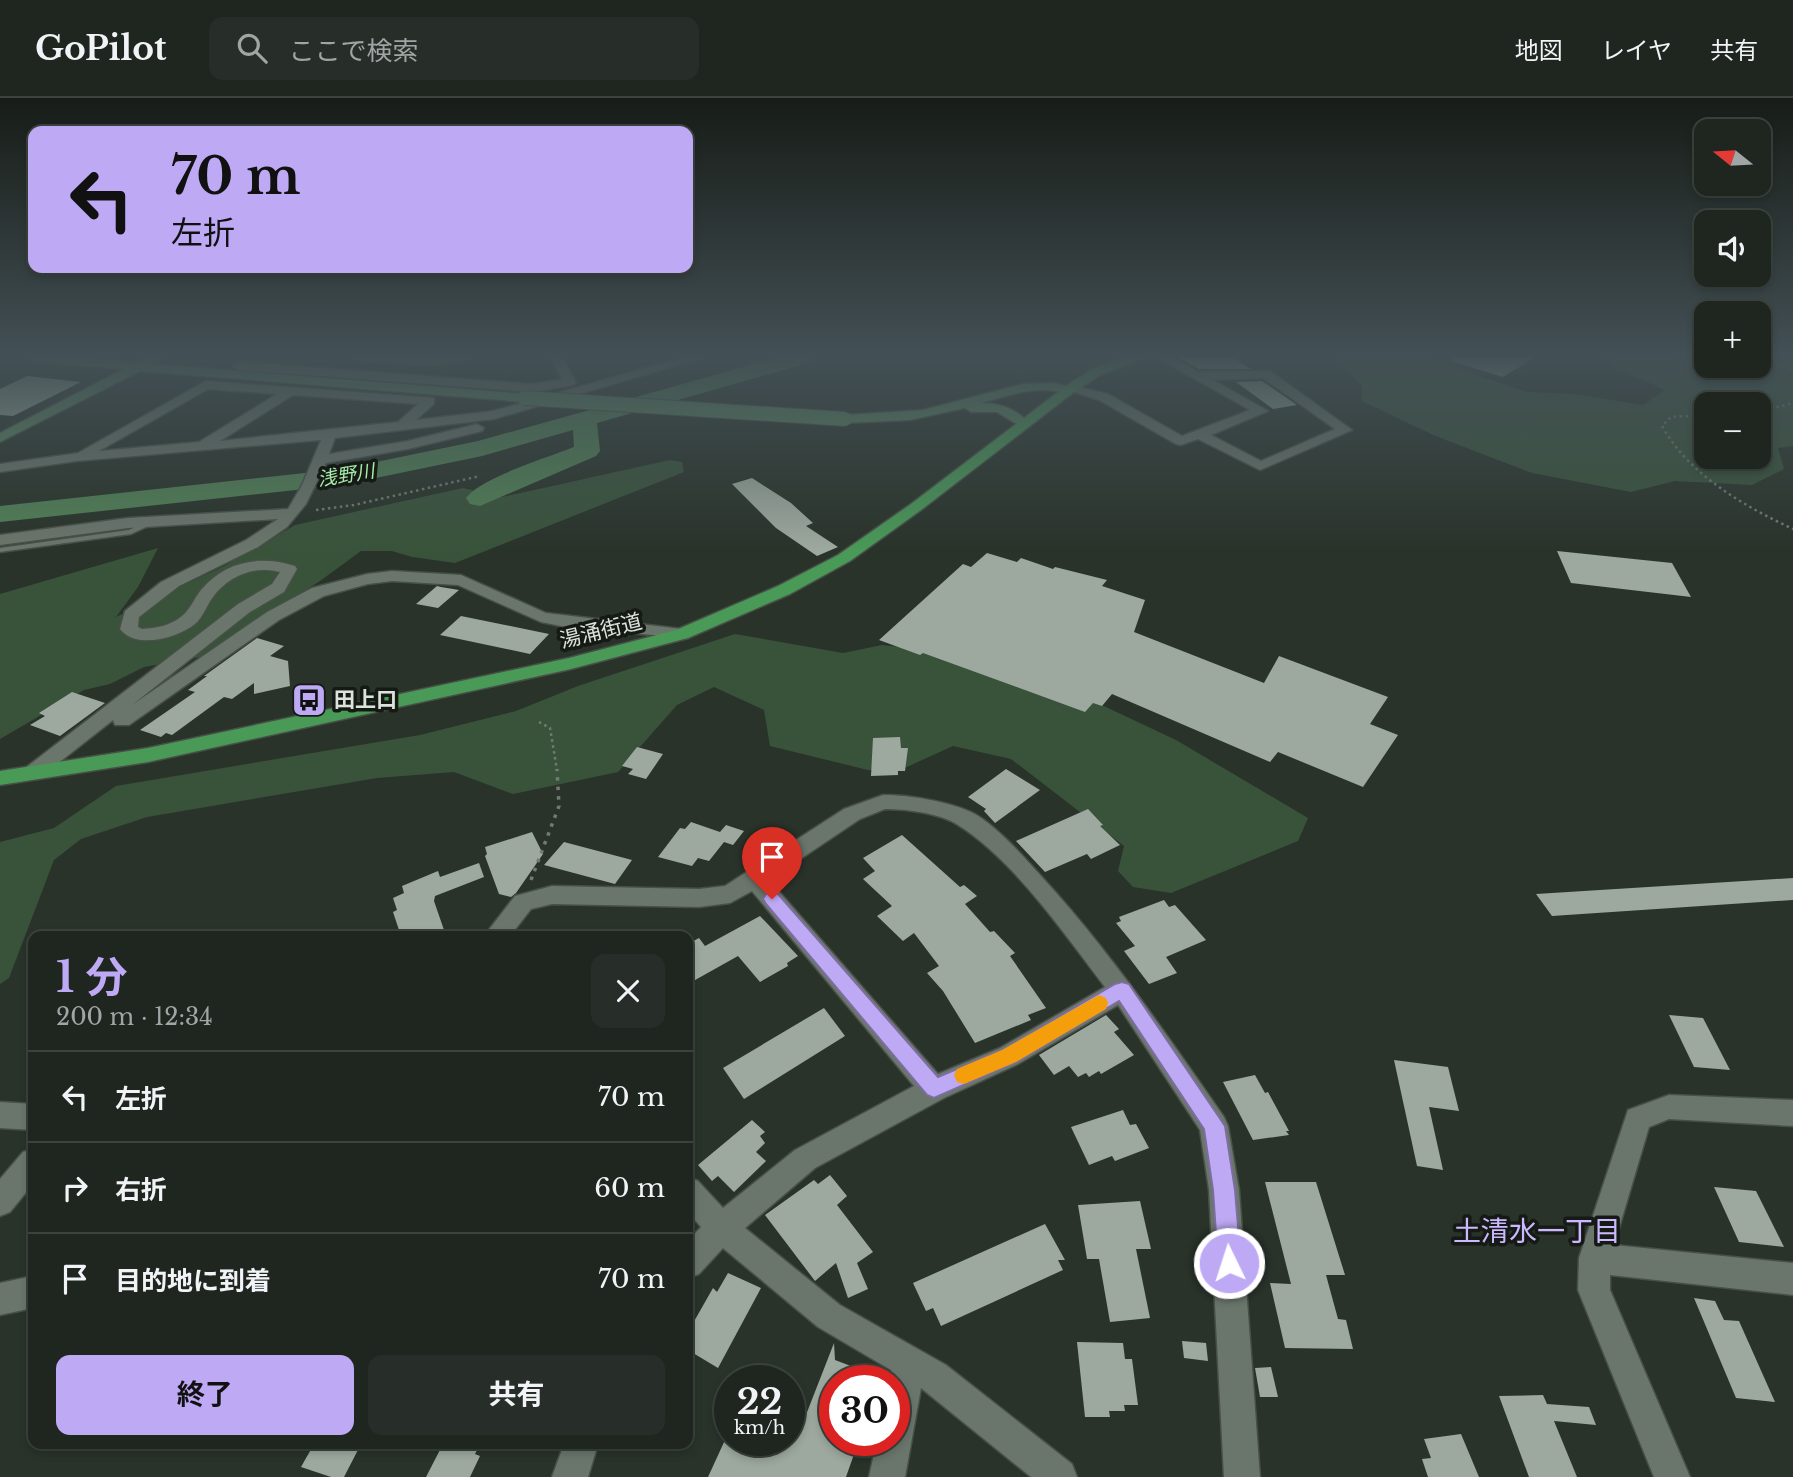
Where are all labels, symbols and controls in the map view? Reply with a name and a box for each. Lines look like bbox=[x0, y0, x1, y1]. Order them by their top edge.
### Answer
search box bbox=[209, 17, 699, 80]
text: GoPilot bbox=[35, 28, 167, 69]
icon: search bbox=[233, 29, 271, 67]
text: ここで検索 bbox=[289, 35, 419, 67]
text: 地図 bbox=[1515, 36, 1563, 65]
text: レイヤ bbox=[1601, 36, 1672, 65]
text: 共有 bbox=[1710, 36, 1758, 65]
north arrow bbox=[1694, 119, 1771, 196]
map controls bbox=[1694, 119, 1771, 469]
text: 70 m bbox=[171, 146, 301, 207]
icon: left bbox=[56, 154, 147, 245]
button: sound bbox=[1694, 210, 1771, 287]
text: 左折 bbox=[171, 213, 235, 253]
button: + bbox=[1694, 301, 1771, 378]
button: − bbox=[1694, 392, 1771, 469]
water label: 浅野川 bbox=[316, 459, 378, 491]
street label: 湯涌街道 bbox=[557, 608, 645, 654]
bus stop icon: 田上口 bbox=[290, 681, 328, 719]
place label: 田上口 bbox=[334, 687, 397, 713]
pin bbox=[742, 827, 802, 899]
icon: arrive bbox=[753, 838, 791, 876]
text: 1 分 bbox=[56, 951, 127, 1003]
button: close bbox=[591, 954, 665, 1028]
text: 200 m · 12:34 bbox=[56, 1003, 213, 1031]
icon: left bbox=[56, 1078, 94, 1116]
text: 70 m bbox=[598, 1081, 665, 1113]
text: 左折 bbox=[115, 1083, 167, 1115]
icon: right bbox=[56, 1169, 94, 1207]
text: 60 m bbox=[594, 1172, 665, 1204]
text: 右折 bbox=[115, 1174, 167, 1206]
district label: 土清水一丁目 bbox=[1453, 1214, 1621, 1249]
position arrow bbox=[1192, 1226, 1266, 1300]
icon: arrive bbox=[56, 1260, 94, 1298]
text: 70 m bbox=[598, 1263, 665, 1295]
text: 目的地に到着 bbox=[115, 1265, 271, 1297]
button: 終了 bbox=[56, 1355, 354, 1435]
button: 共有 bbox=[368, 1355, 665, 1435]
speed limit sign: 30 bbox=[819, 1365, 910, 1456]
text: 22 bbox=[737, 1380, 782, 1423]
text: km/h bbox=[734, 1417, 785, 1439]

